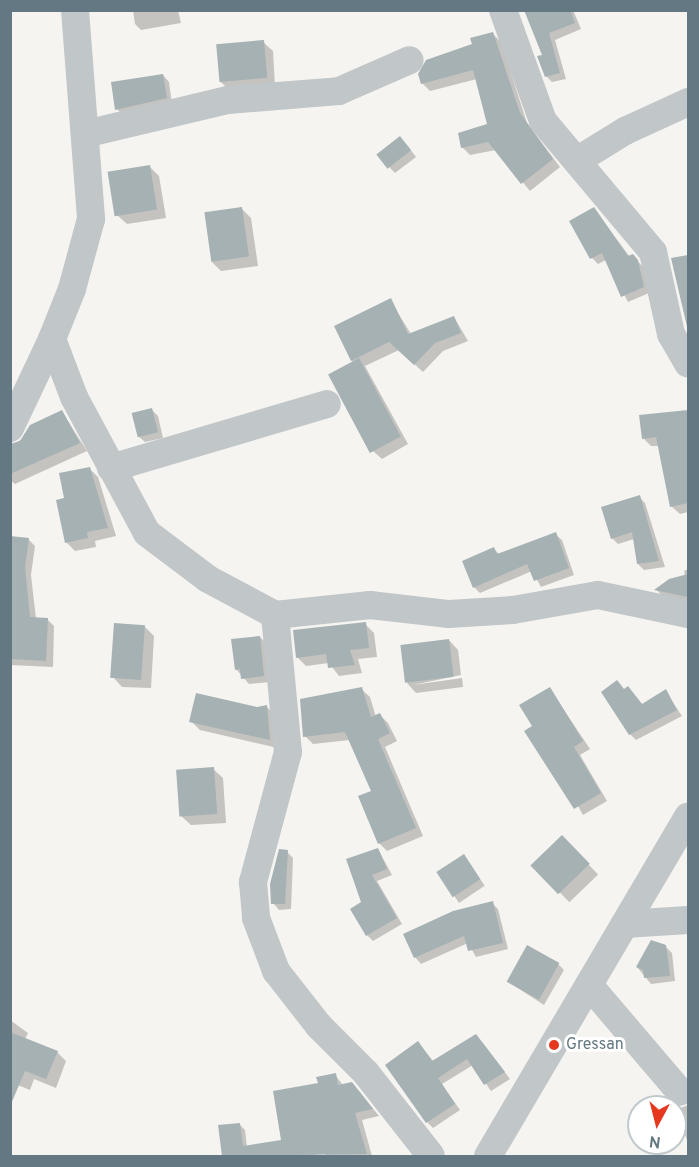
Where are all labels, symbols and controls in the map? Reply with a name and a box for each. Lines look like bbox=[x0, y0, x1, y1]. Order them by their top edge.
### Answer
place label: Gressan bbox=[566, 1035, 624, 1055]
marker: Gressan bbox=[547, 1038, 561, 1052]
north arrow bbox=[627, 1095, 687, 1155]
text: N bbox=[648, 1130, 662, 1152]

